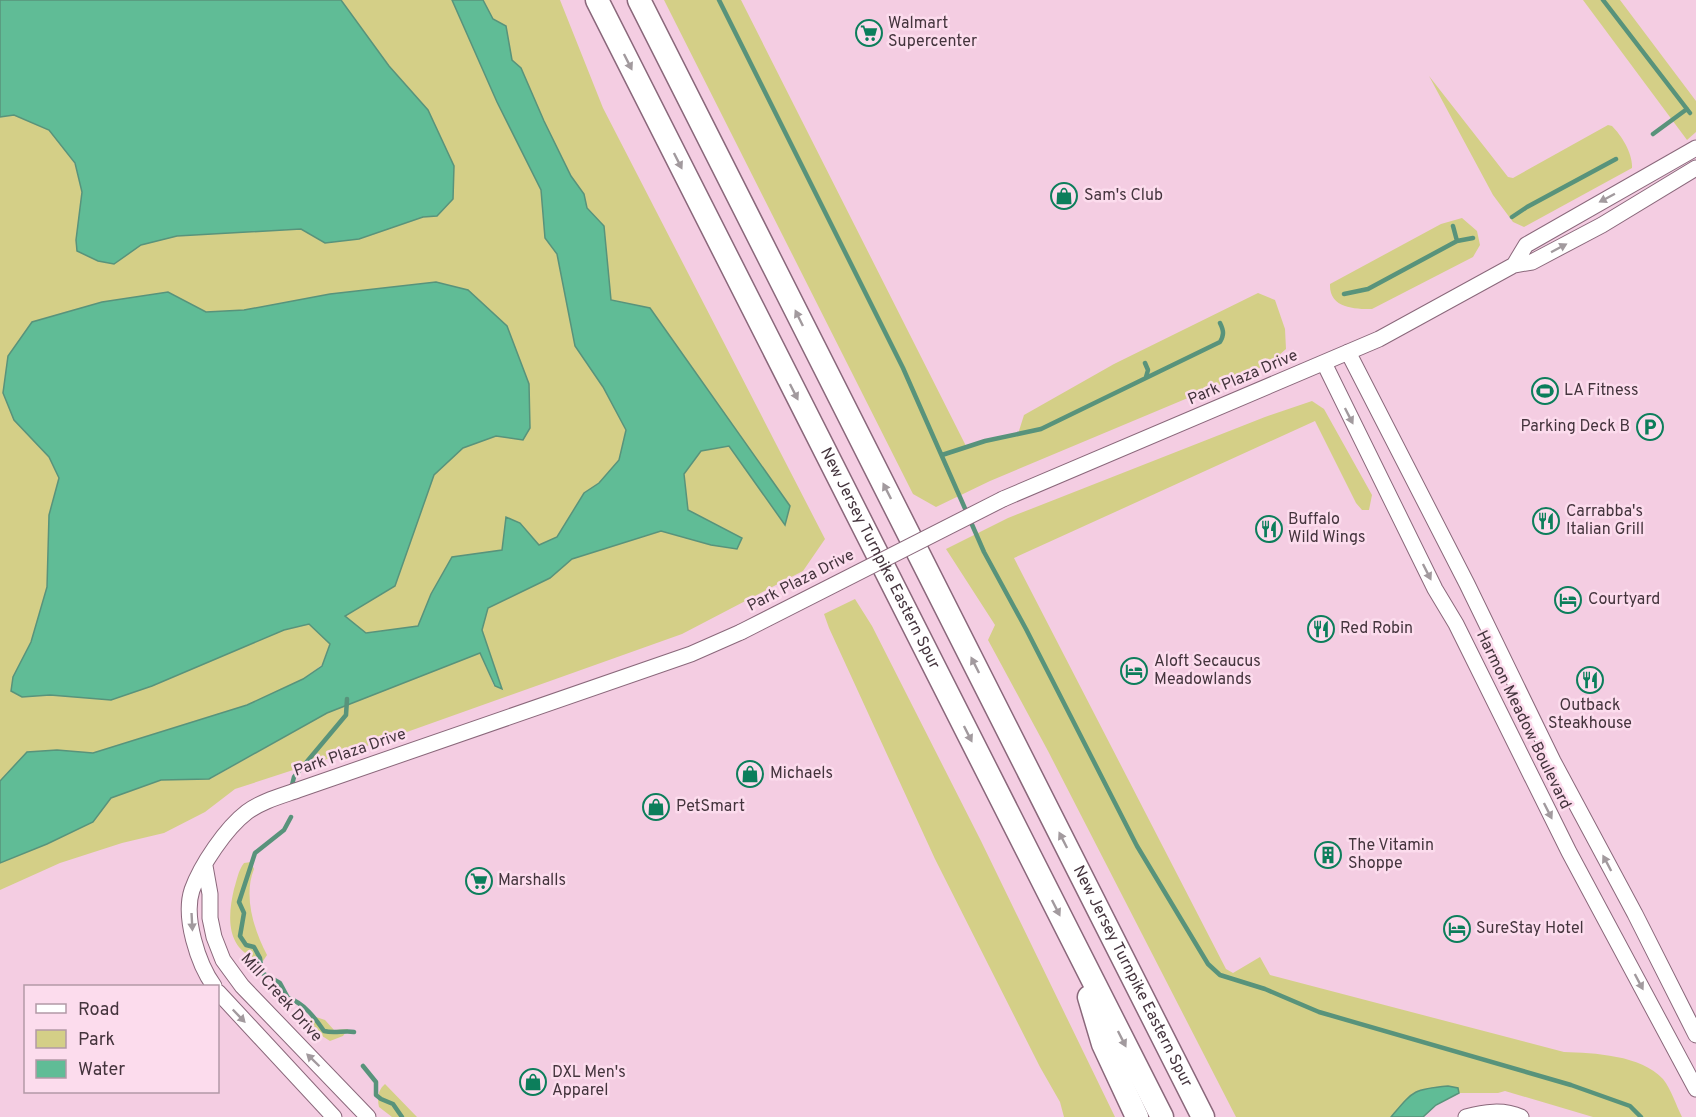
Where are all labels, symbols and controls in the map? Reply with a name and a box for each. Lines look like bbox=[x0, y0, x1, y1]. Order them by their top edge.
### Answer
place label: Walmart Supercenter bbox=[888, 14, 977, 52]
supermarket icon: Walmart Supercenter bbox=[854, 18, 884, 48]
one-way arrow bbox=[623, 53, 632, 70]
one-way arrow bbox=[673, 153, 683, 170]
shop icon: Sam's Club bbox=[1049, 181, 1079, 211]
place label: Sam's Club bbox=[1084, 186, 1163, 206]
one-way arrow bbox=[1598, 193, 1615, 203]
one-way arrow bbox=[1551, 243, 1568, 253]
one-way arrow bbox=[794, 309, 804, 326]
street label: Park Plaza Drive bbox=[1185, 346, 1301, 410]
sports icon: LA Fitness bbox=[1530, 376, 1560, 406]
place label: LA Fitness bbox=[1564, 381, 1638, 401]
one-way arrow bbox=[790, 383, 799, 400]
one-way arrow bbox=[1343, 407, 1353, 425]
parking icon: Parking Deck B bbox=[1635, 412, 1665, 442]
place label: Parking Deck B bbox=[1520, 417, 1630, 437]
street label: New Jersey Turnpike Eastern Spur bbox=[815, 445, 944, 673]
one-way arrow bbox=[883, 483, 892, 500]
place label: Carrabba's Italian Grill bbox=[1566, 502, 1644, 540]
restaurant icon: Carrabba's Italian Grill bbox=[1531, 506, 1561, 536]
place label: Buffalo Wild Wings bbox=[1288, 510, 1365, 548]
restaurant icon: Buffalo Wild Wings bbox=[1254, 514, 1284, 544]
street label: Park Plaza Drive bbox=[744, 545, 858, 617]
one-way arrow bbox=[1422, 563, 1431, 580]
hotel icon: Courtyard bbox=[1553, 585, 1583, 615]
place label: Courtyard bbox=[1588, 590, 1660, 610]
restaurant icon: Red Robin bbox=[1306, 614, 1336, 644]
place label: Red Robin bbox=[1340, 619, 1413, 639]
street label: Harmon Meadow Boulevard bbox=[1471, 627, 1575, 813]
place label: Aloft Secaucus Meadowlands bbox=[1154, 652, 1261, 690]
hotel icon: Aloft Secaucus Meadowlands bbox=[1119, 656, 1149, 686]
one-way arrow bbox=[971, 657, 980, 674]
restaurant icon: Outback Steakhouse bbox=[1575, 665, 1605, 695]
place label: Outback Steakhouse bbox=[1548, 696, 1632, 734]
street label: Park Plaza Drive bbox=[291, 724, 409, 782]
one-way arrow bbox=[963, 726, 972, 743]
shop icon: Michaels bbox=[735, 759, 765, 789]
place label: Michaels bbox=[770, 764, 833, 784]
shop icon: PetSmart bbox=[641, 792, 671, 822]
place label: PetSmart bbox=[676, 797, 745, 817]
one-way arrow bbox=[1543, 802, 1553, 819]
one-way arrow bbox=[1058, 831, 1068, 848]
place label: The Vitamin Shoppe bbox=[1348, 836, 1434, 874]
building icon: The Vitamin Shoppe bbox=[1313, 840, 1343, 870]
one-way arrow bbox=[1602, 854, 1612, 871]
street label: New Jersey Turnpike Eastern Spur bbox=[1068, 862, 1196, 1091]
supermarket icon: Marshalls bbox=[464, 866, 494, 896]
place label: Marshalls bbox=[498, 871, 566, 891]
one-way arrow bbox=[1051, 900, 1060, 917]
one-way arrow bbox=[187, 912, 196, 931]
hotel icon: SureStay Hotel bbox=[1442, 914, 1472, 944]
place label: SureStay Hotel bbox=[1476, 919, 1584, 939]
street label: Mill Creek Drive bbox=[236, 949, 326, 1047]
one-way arrow bbox=[1634, 973, 1644, 990]
legend bbox=[24, 985, 219, 1093]
text: Road bbox=[78, 999, 120, 1022]
one-way arrow bbox=[232, 1008, 246, 1023]
text: Park bbox=[78, 1029, 115, 1052]
one-way arrow bbox=[1117, 1030, 1127, 1047]
one-way arrow bbox=[306, 1054, 320, 1068]
text: Water bbox=[78, 1059, 125, 1082]
place label: DXL Men's Apparel bbox=[552, 1063, 626, 1101]
shop icon: DXL Men's Apparel bbox=[518, 1067, 548, 1097]

